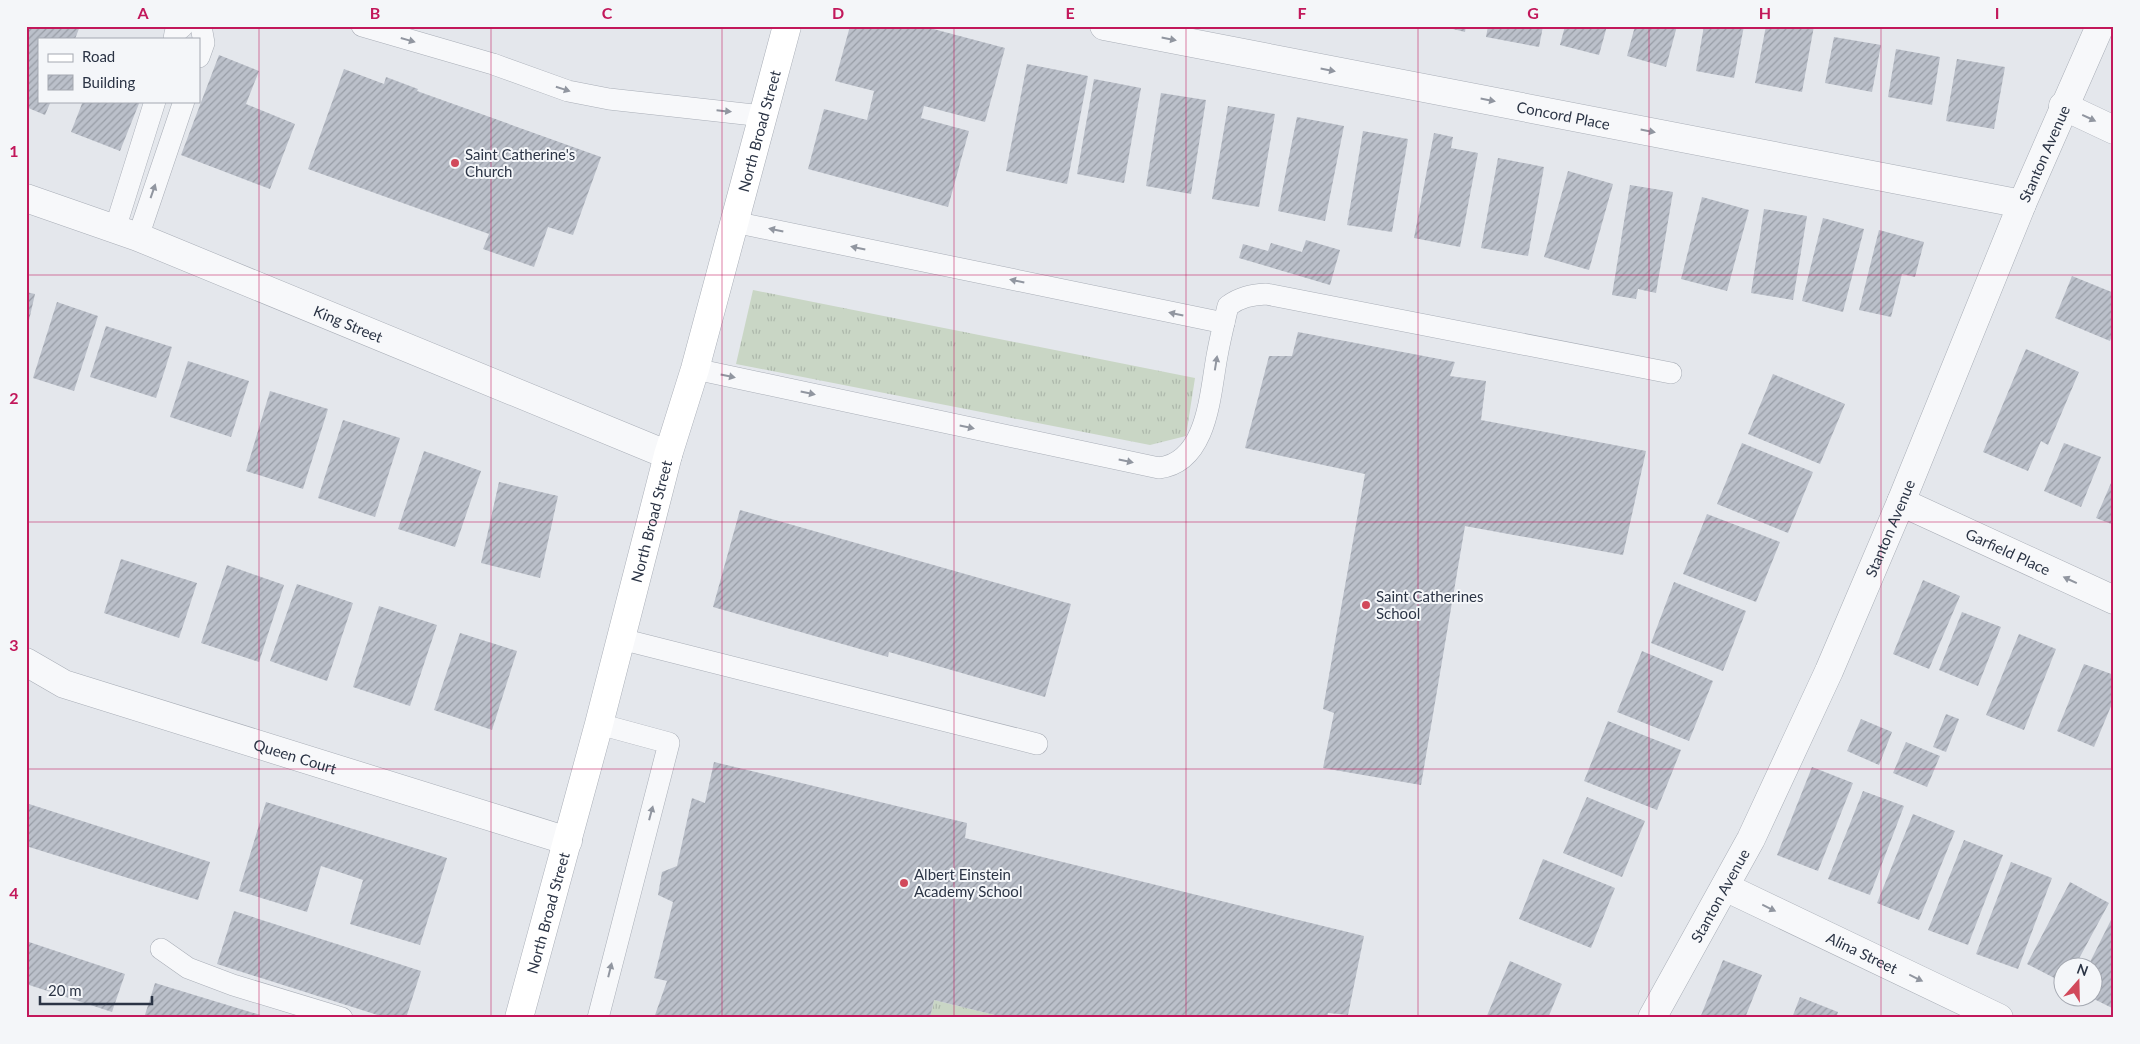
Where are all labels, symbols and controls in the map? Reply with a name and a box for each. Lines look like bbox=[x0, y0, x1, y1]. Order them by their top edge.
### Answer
text: A bbox=[136, 3, 149, 22]
text: B bbox=[370, 3, 380, 22]
text: C bbox=[602, 3, 613, 22]
text: D bbox=[832, 3, 844, 22]
text: E bbox=[1065, 3, 1075, 22]
text: F bbox=[1297, 3, 1307, 22]
text: G bbox=[1527, 3, 1539, 22]
text: H bbox=[1759, 3, 1771, 22]
text: I bbox=[1995, 3, 1999, 22]
one-way arrow bbox=[1161, 35, 1177, 43]
one-way arrow bbox=[401, 36, 416, 44]
legend bbox=[38, 38, 200, 102]
text: Road bbox=[82, 47, 115, 65]
one-way arrow bbox=[1321, 66, 1337, 74]
street label: North Broad Street bbox=[734, 68, 784, 194]
text: Building bbox=[82, 73, 135, 91]
one-way arrow bbox=[556, 86, 571, 94]
one-way arrow bbox=[1480, 97, 1496, 105]
street label: Concord Place bbox=[1515, 97, 1612, 133]
street label: Stanton Avenue bbox=[2015, 102, 2073, 205]
one-way arrow bbox=[716, 107, 732, 115]
one-way arrow bbox=[2082, 114, 2096, 122]
one-way arrow bbox=[1640, 127, 1655, 135]
text: 1 bbox=[9, 141, 19, 160]
place label: Saint Catherine's Church bbox=[465, 145, 575, 180]
marker: Saint Catherine's Church bbox=[449, 157, 461, 169]
one-way arrow bbox=[150, 183, 158, 198]
one-way arrow bbox=[767, 226, 783, 234]
one-way arrow bbox=[851, 244, 866, 252]
one-way arrow bbox=[1009, 276, 1025, 284]
street label: King Street bbox=[311, 301, 386, 346]
one-way arrow bbox=[1168, 309, 1184, 317]
one-way arrow bbox=[1212, 354, 1220, 370]
one-way arrow bbox=[720, 372, 736, 380]
text: 2 bbox=[9, 388, 19, 407]
one-way arrow bbox=[801, 389, 816, 397]
one-way arrow bbox=[960, 423, 975, 431]
one-way arrow bbox=[1118, 457, 1134, 465]
street label: North Broad Street bbox=[627, 458, 675, 584]
street label: Stanton Avenue bbox=[1861, 477, 1918, 580]
street label: Garfield Place bbox=[1963, 524, 2053, 579]
one-way arrow bbox=[2062, 575, 2077, 584]
place label: Saint Catherines School bbox=[1376, 587, 1483, 622]
marker: Saint Catherines School bbox=[1360, 599, 1372, 611]
text: 3 bbox=[9, 635, 19, 654]
street label: Queen Court bbox=[251, 735, 339, 778]
one-way arrow bbox=[647, 806, 655, 821]
street label: Stanton Avenue bbox=[1687, 845, 1753, 945]
street label: North Broad Street bbox=[522, 849, 573, 976]
place label: Albert Einstein Academy School bbox=[914, 865, 1022, 900]
marker: Albert Einstein Academy School bbox=[898, 877, 910, 889]
text: 4 bbox=[9, 883, 19, 902]
one-way arrow bbox=[1762, 904, 1776, 912]
street label: Alina Street bbox=[1824, 928, 1901, 977]
north arrow bbox=[2052, 956, 2102, 1006]
text: N bbox=[2075, 959, 2091, 979]
one-way arrow bbox=[606, 963, 614, 978]
scale bar bbox=[40, 974, 152, 1006]
one-way arrow bbox=[1909, 974, 1923, 982]
text: 20 m bbox=[48, 981, 82, 999]

